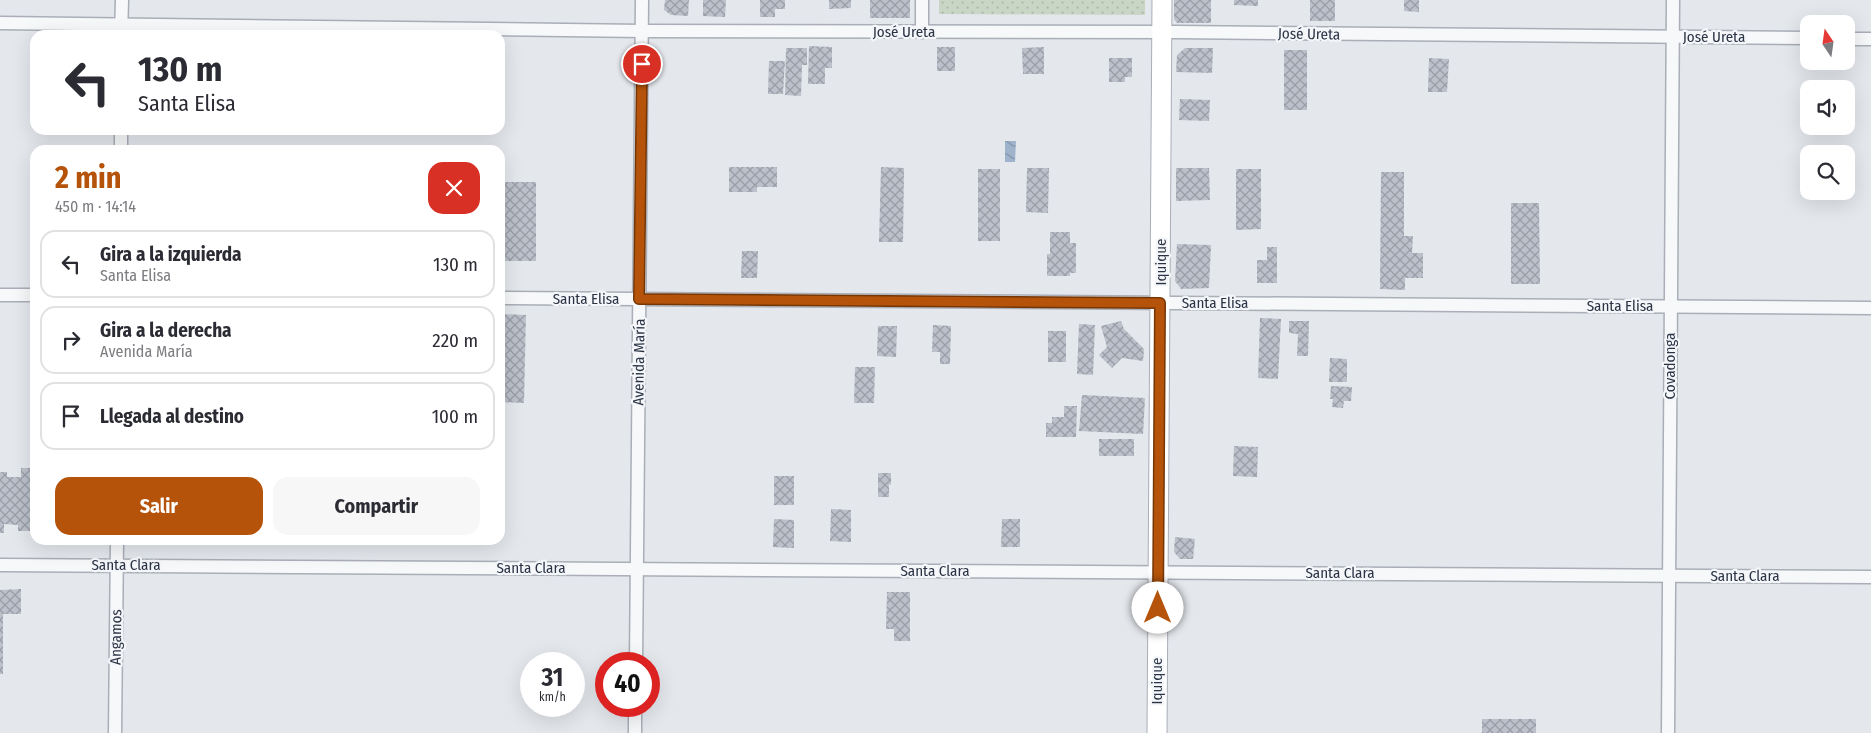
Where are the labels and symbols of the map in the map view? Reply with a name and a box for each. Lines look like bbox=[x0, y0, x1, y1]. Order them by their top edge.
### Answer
north arrow bbox=[1800, 15, 1855, 70]
street label: José Ureta bbox=[873, 23, 935, 41]
street label: José Ureta bbox=[1278, 24, 1340, 44]
street label: José Ureta bbox=[1683, 28, 1745, 46]
pin bbox=[621, 43, 663, 85]
street label: Iquique bbox=[1152, 239, 1170, 285]
street label: Santa Elisa bbox=[553, 290, 619, 308]
street label: Santa Elisa bbox=[1182, 294, 1248, 312]
street label: Santa Elisa bbox=[1587, 297, 1653, 315]
street label: Avenida María bbox=[629, 318, 649, 406]
street label: Covadonga bbox=[1661, 333, 1679, 399]
street label: Santa Clara bbox=[91, 556, 161, 574]
street label: Santa Clara bbox=[496, 559, 566, 577]
street label: Santa Clara bbox=[900, 562, 970, 580]
street label: Santa Clara bbox=[1305, 564, 1375, 582]
street label: Santa Clara bbox=[1710, 567, 1780, 585]
position arrow bbox=[1131, 581, 1183, 633]
street label: Angamos bbox=[107, 609, 125, 665]
speed limit sign: 40 bbox=[595, 652, 660, 717]
street label: Iquique bbox=[1148, 658, 1166, 704]

